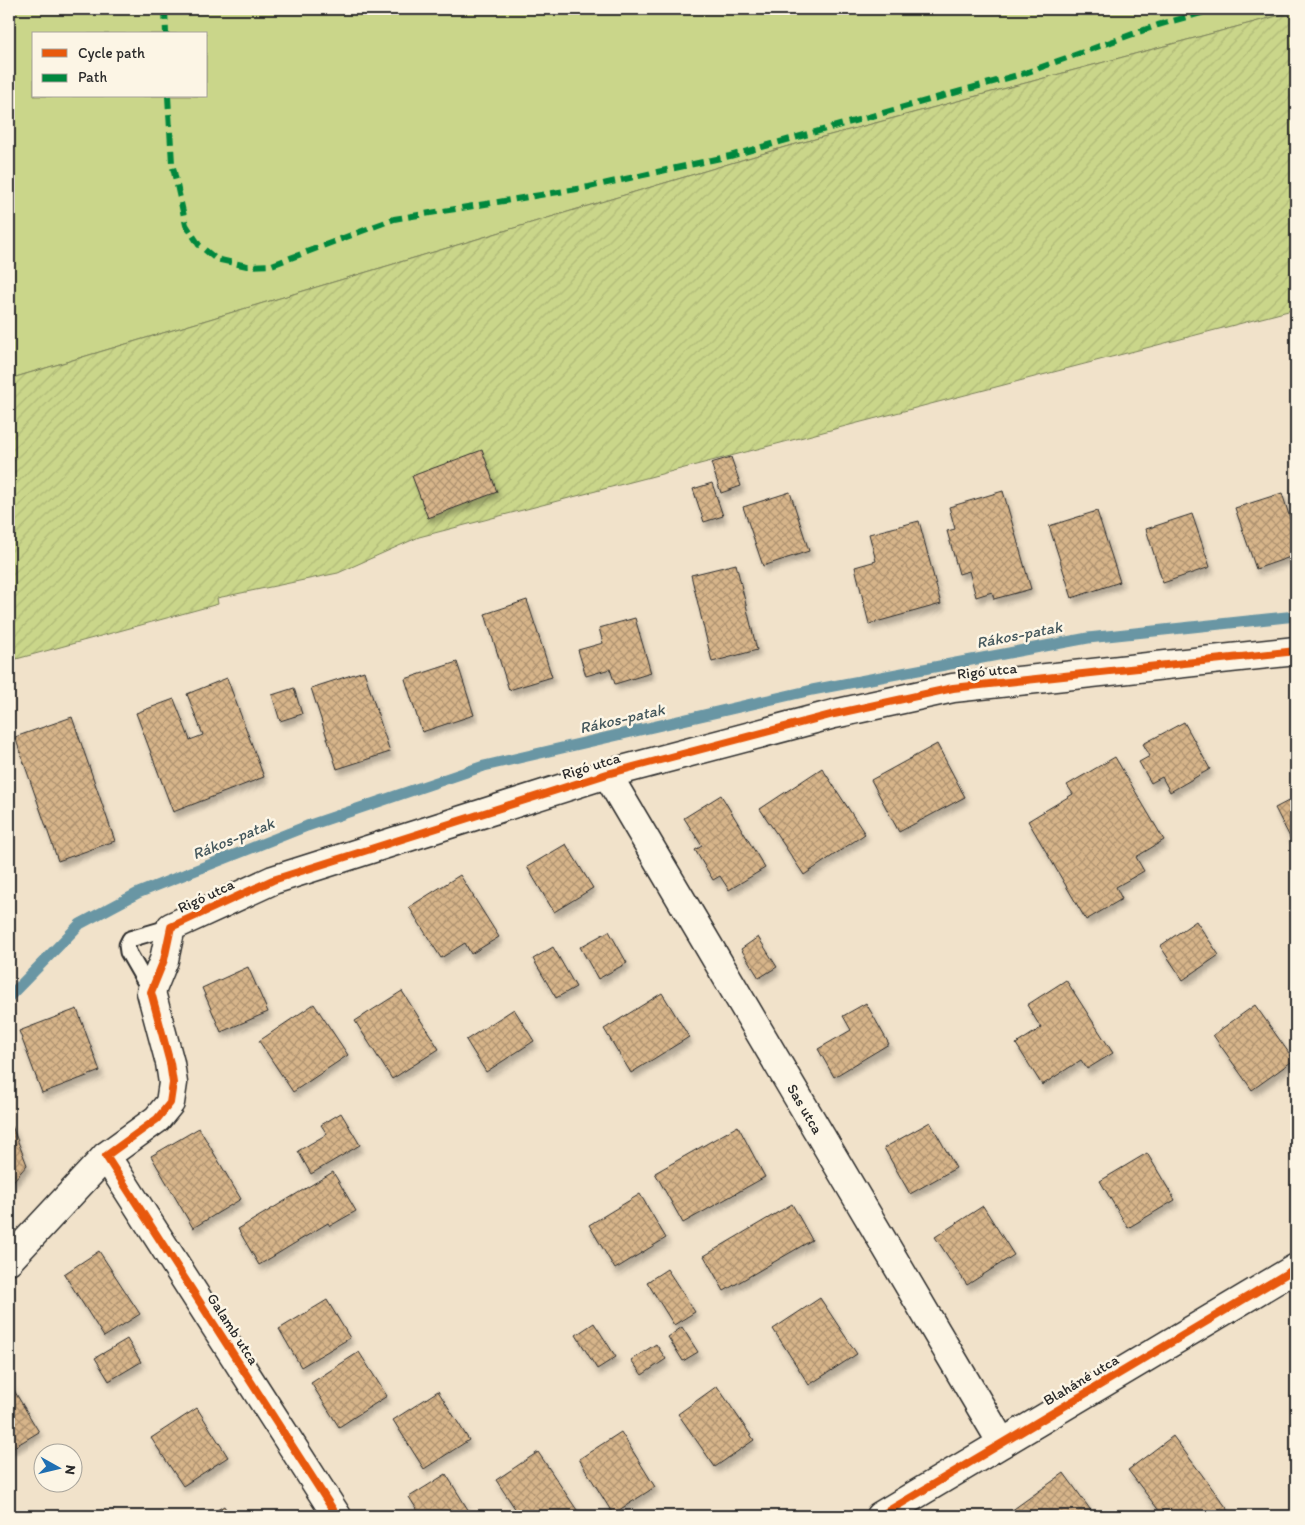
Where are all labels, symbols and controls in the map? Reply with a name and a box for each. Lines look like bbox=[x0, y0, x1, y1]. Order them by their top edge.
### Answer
legend bbox=[32, 32, 208, 98]
text: Cycle path bbox=[78, 44, 145, 62]
text: Path bbox=[78, 68, 107, 86]
water label: Rákos-patak bbox=[975, 617, 1064, 652]
street label: Rigó utca bbox=[956, 659, 1018, 683]
water label: Rákos-patak bbox=[578, 699, 667, 737]
street label: Rigó utca bbox=[560, 749, 623, 783]
water label: Rákos-patak bbox=[189, 813, 278, 864]
street label: Rigó utca bbox=[175, 875, 237, 917]
street label: Sas utca bbox=[783, 1081, 827, 1137]
street label: Galamb utca bbox=[203, 1290, 263, 1368]
street label: Blaháné utca bbox=[1040, 1350, 1122, 1410]
north arrow bbox=[32, 1442, 82, 1492]
text: N bbox=[61, 1464, 79, 1476]

